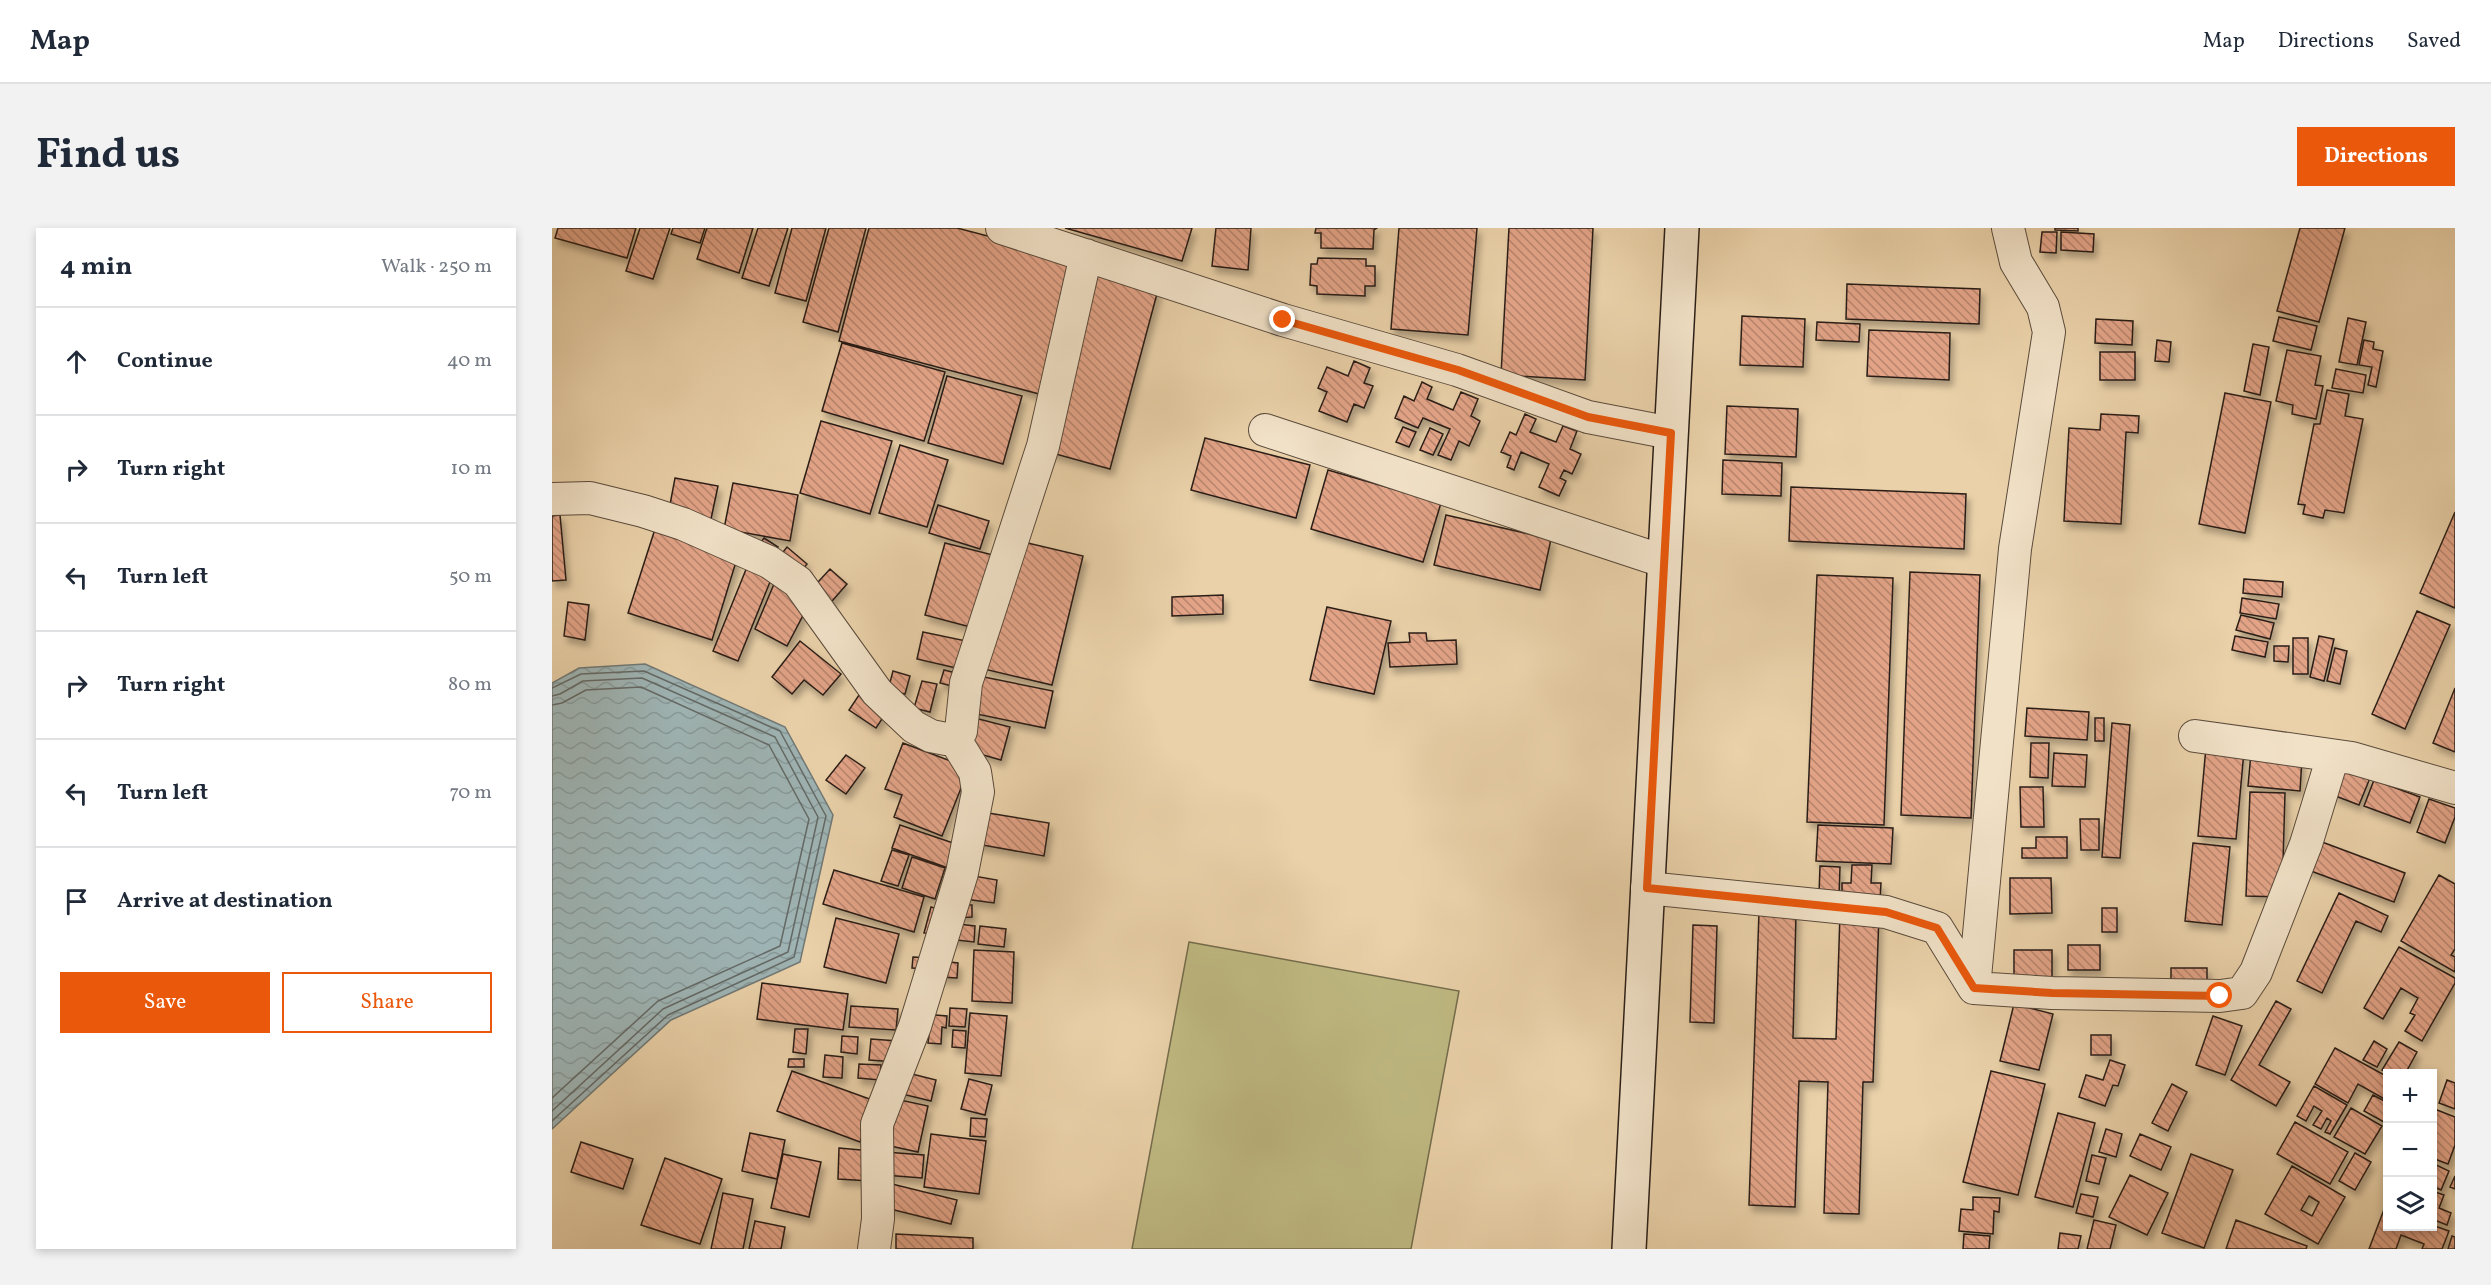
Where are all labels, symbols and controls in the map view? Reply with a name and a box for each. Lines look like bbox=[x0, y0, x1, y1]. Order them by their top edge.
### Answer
text: Map bbox=[30, 22, 90, 61]
text: Map bbox=[2203, 27, 2245, 56]
text: Directions bbox=[2278, 27, 2374, 56]
text: Saved bbox=[2407, 27, 2461, 56]
text: Find us bbox=[36, 127, 180, 186]
button: Directions bbox=[2297, 127, 2455, 186]
text: 4 min bbox=[60, 249, 132, 285]
text: Walk · 250 m bbox=[381, 253, 492, 281]
route end bbox=[1269, 306, 1295, 332]
icon: ahead bbox=[60, 345, 93, 378]
text: Continue bbox=[117, 346, 213, 377]
text: 40 m bbox=[447, 347, 492, 375]
icon: right bbox=[60, 453, 93, 486]
text: Turn right bbox=[117, 454, 225, 485]
text: 10 m bbox=[451, 455, 492, 483]
icon: left bbox=[60, 561, 93, 594]
text: Turn left bbox=[117, 562, 208, 593]
text: 50 m bbox=[449, 563, 492, 591]
icon: right bbox=[60, 669, 93, 702]
text: Turn right bbox=[117, 670, 225, 701]
text: 80 m bbox=[448, 671, 492, 699]
icon: left bbox=[60, 777, 93, 810]
text: Turn left bbox=[117, 778, 208, 809]
text: 70 m bbox=[449, 779, 492, 807]
icon: arrive bbox=[60, 885, 93, 918]
text: Arrive at destination bbox=[117, 886, 333, 917]
button: Save bbox=[60, 972, 270, 1033]
button: Share bbox=[282, 972, 492, 1033]
route start bbox=[2206, 982, 2232, 1008]
map controls bbox=[2383, 1069, 2437, 1231]
button: + bbox=[2383, 1069, 2437, 1123]
button: − bbox=[2383, 1123, 2437, 1177]
button: layers bbox=[2383, 1177, 2437, 1231]

